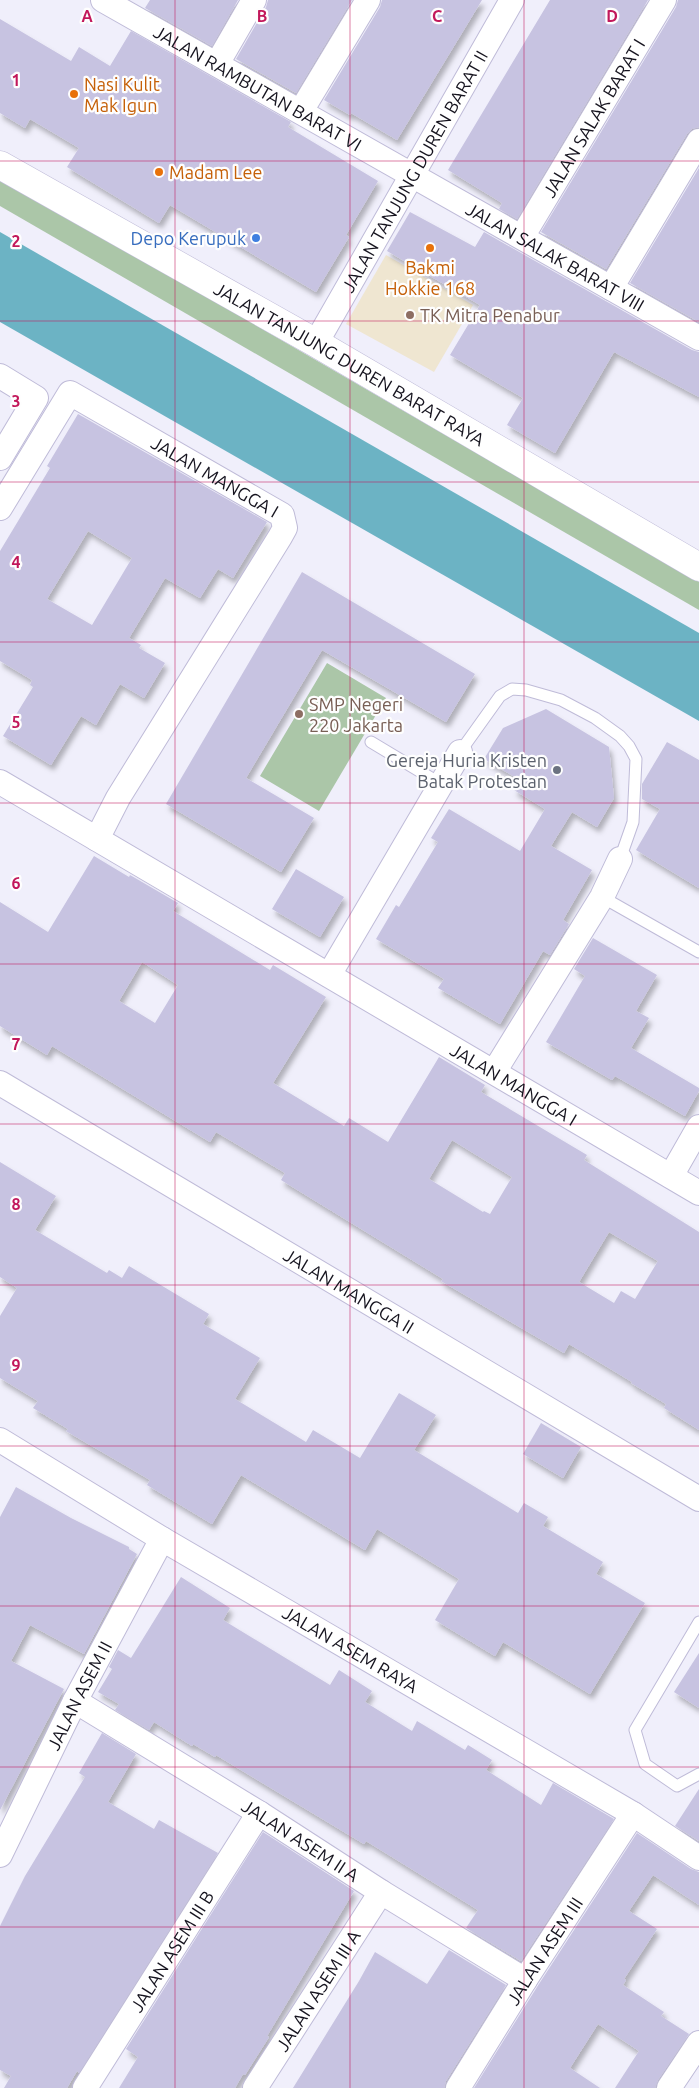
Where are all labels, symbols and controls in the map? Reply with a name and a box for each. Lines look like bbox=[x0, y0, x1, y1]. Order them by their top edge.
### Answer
text: A bbox=[81, 7, 93, 25]
text: B bbox=[257, 7, 267, 25]
text: C bbox=[432, 7, 442, 25]
text: D bbox=[606, 7, 618, 25]
street label: JALAN RAMBUTAN BARAT VI bbox=[151, 21, 365, 155]
street label: JALAN SALAK BARAT I bbox=[538, 35, 648, 200]
street label: JALAN TANJUNG DUREN BARAT II bbox=[337, 47, 491, 295]
text: 1 bbox=[11, 71, 21, 89]
place label: Nasi Kulit Mak Igun bbox=[84, 74, 160, 115]
marker: Nasi Kulit Mak Igun bbox=[68, 88, 80, 100]
place label: Madam Lee bbox=[169, 162, 262, 182]
marker: Madam Lee bbox=[153, 166, 165, 178]
street label: JALAN SALAK BARAT VIII bbox=[463, 198, 648, 315]
place label: Depo Kerupuk bbox=[131, 228, 246, 248]
text: 2 bbox=[11, 232, 21, 250]
marker: Depo Kerupuk bbox=[250, 232, 262, 244]
marker: Bakmi Hokkie 168 bbox=[424, 242, 436, 254]
place label: Bakmi Hokkie 168 bbox=[385, 257, 475, 298]
street label: JALAN TANJUNG DUREN BARAT RAYA bbox=[211, 278, 488, 450]
place label: TK Mitra Penabur bbox=[420, 305, 560, 325]
marker: TK Mitra Penabur bbox=[404, 309, 416, 321]
text: 3 bbox=[11, 392, 21, 410]
street label: JALAN MANGGA I bbox=[148, 432, 282, 521]
text: 4 bbox=[11, 553, 21, 571]
place label: SMP Negeri 220 Jakarta bbox=[309, 694, 403, 735]
marker: SMP Negeri 220 Jakarta bbox=[293, 708, 305, 720]
text: 5 bbox=[11, 713, 21, 731]
place label: Gereja Huria Kristen Batak Protestan bbox=[386, 750, 547, 791]
marker: Gereja Huria Kristen Batak Protestan bbox=[551, 764, 563, 776]
text: 6 bbox=[11, 874, 21, 892]
text: 7 bbox=[11, 1035, 21, 1053]
street label: JALAN MANGGA I bbox=[447, 1039, 581, 1129]
text: 8 bbox=[11, 1195, 21, 1213]
street label: JALAN MANGGA II bbox=[280, 1244, 418, 1337]
text: 9 bbox=[11, 1356, 21, 1374]
street label: JALAN ASEM RAYA bbox=[279, 1602, 422, 1696]
street label: JALAN ASEM II bbox=[43, 1638, 115, 1753]
street label: JALAN ASEM II A bbox=[238, 1795, 363, 1885]
street label: JALAN ASEM III B bbox=[126, 1887, 217, 2015]
street label: JALAN ASEM III bbox=[502, 1893, 586, 2008]
street label: JALAN ASEM III A bbox=[271, 1926, 364, 2055]

